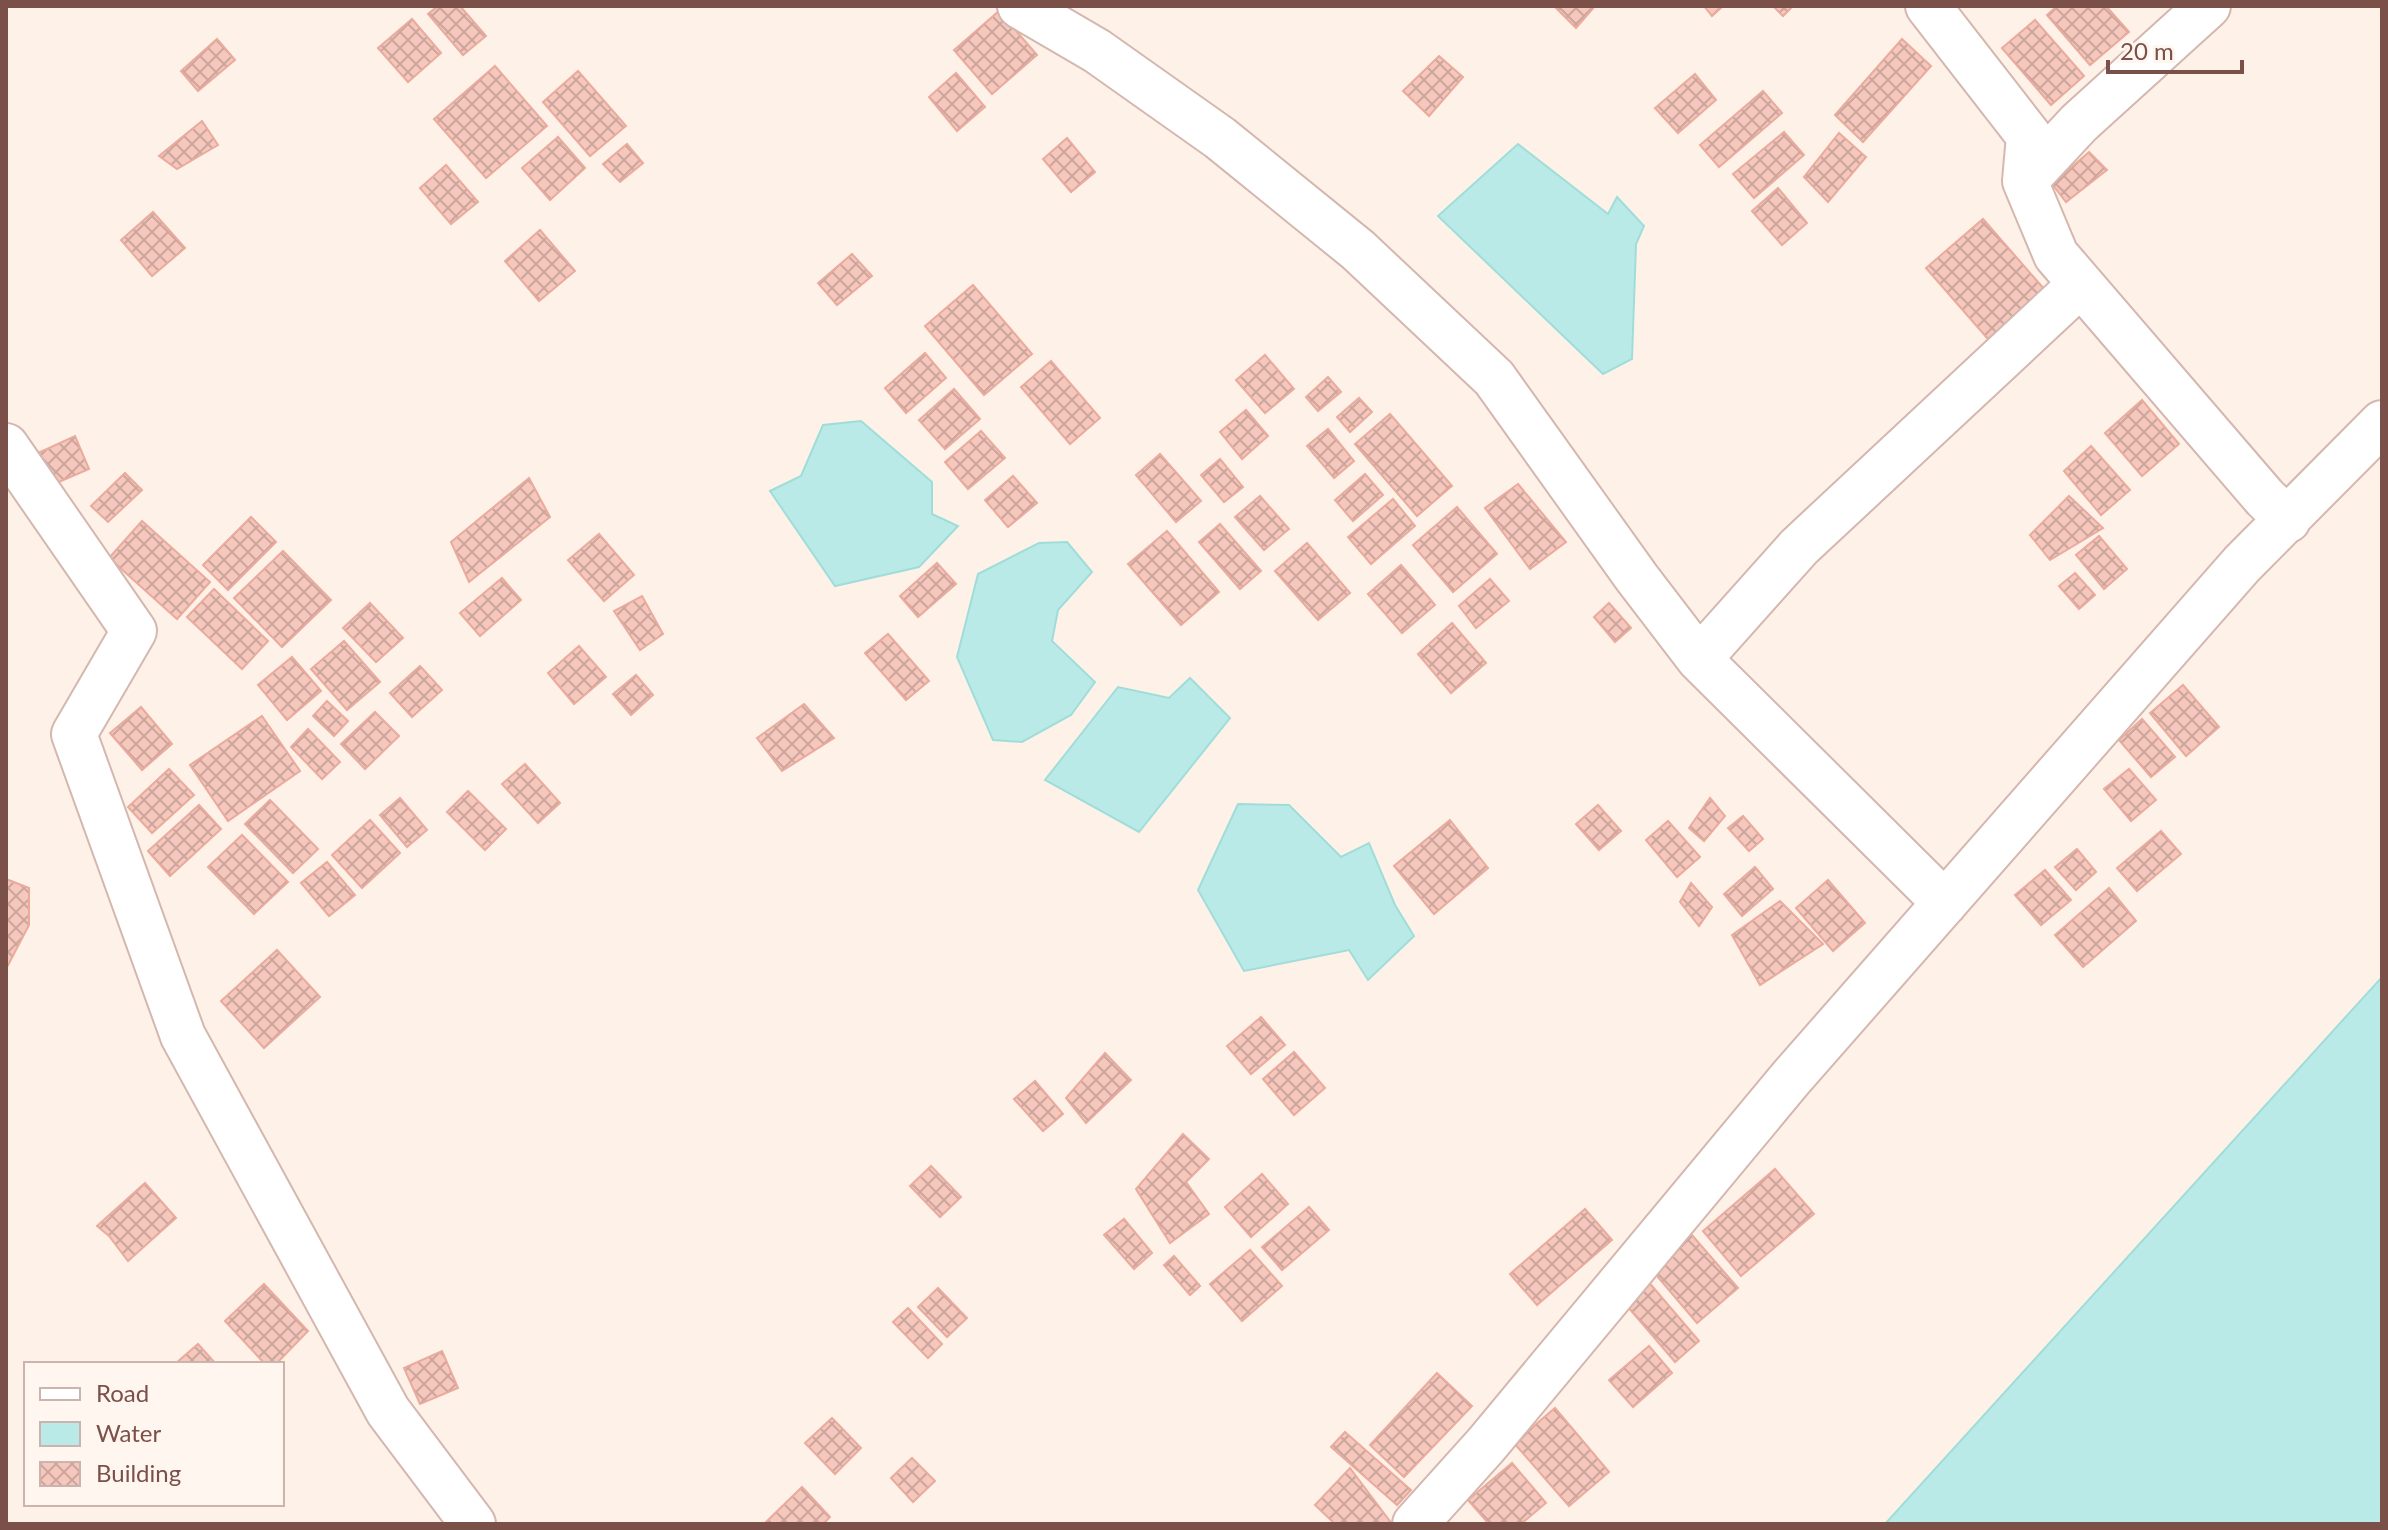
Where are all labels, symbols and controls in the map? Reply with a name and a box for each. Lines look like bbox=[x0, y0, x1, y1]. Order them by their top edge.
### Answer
scale bar bbox=[2108, 24, 2242, 74]
text: 20 m bbox=[2120, 36, 2174, 65]
legend bbox=[24, 1362, 284, 1506]
text: Road bbox=[96, 1378, 149, 1407]
text: Water bbox=[96, 1418, 161, 1447]
text: Building bbox=[96, 1458, 181, 1487]

